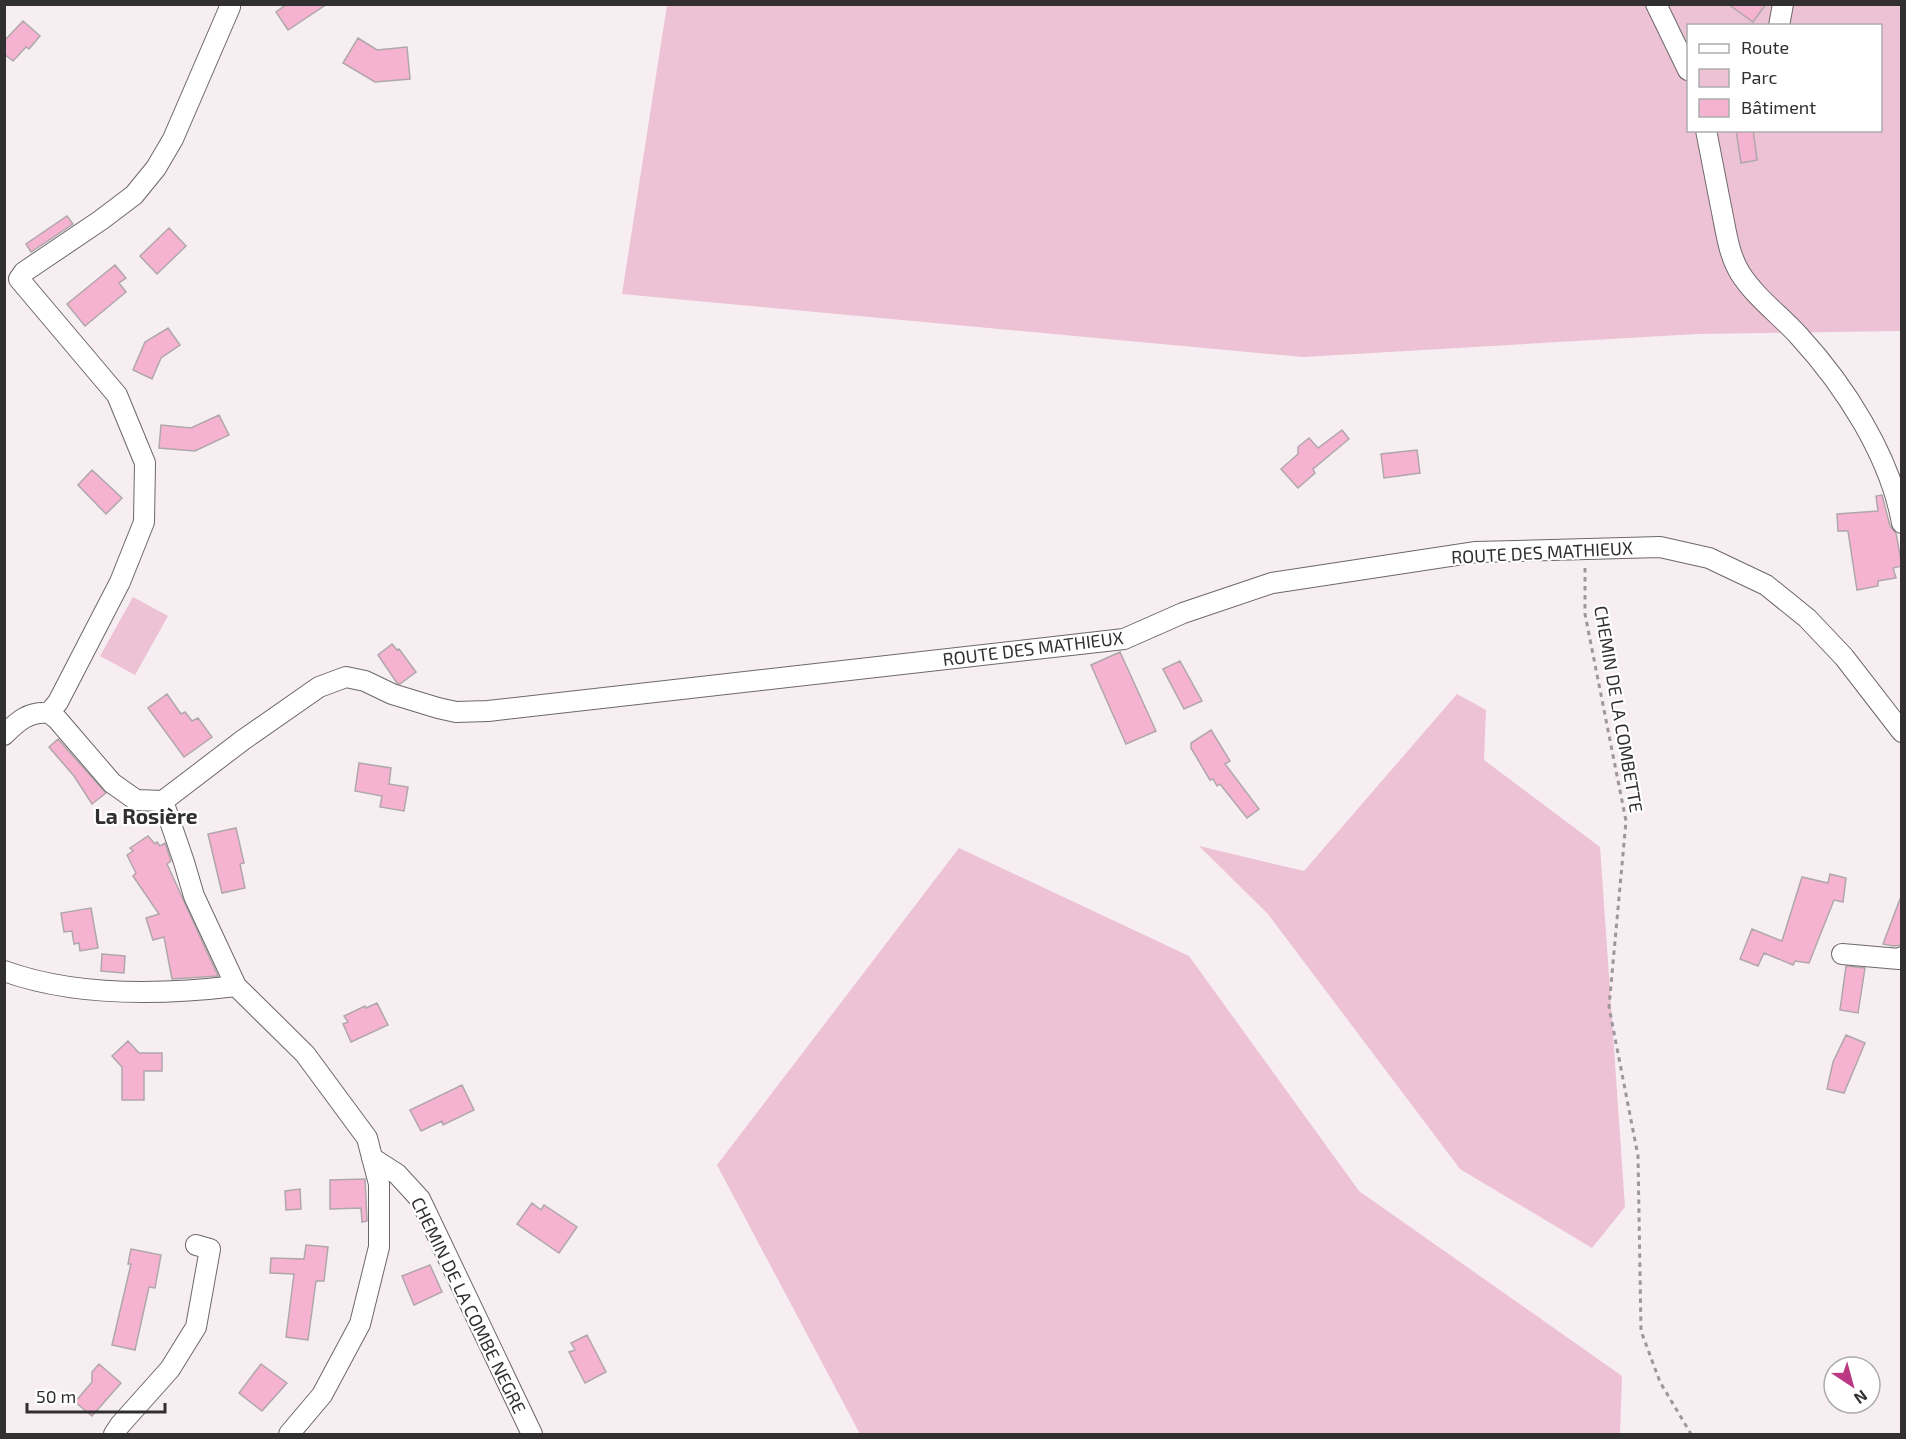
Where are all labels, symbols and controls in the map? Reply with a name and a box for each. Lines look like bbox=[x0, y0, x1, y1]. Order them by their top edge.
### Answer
legend bbox=[1687, 24, 1882, 132]
text: Route bbox=[1741, 36, 1789, 58]
text: Parc bbox=[1741, 66, 1777, 88]
text: Bâtiment bbox=[1741, 96, 1816, 118]
street label: ROUTE DES MATHIEUX bbox=[1451, 536, 1633, 568]
street label: CHEMIN DE LA COMBETTE bbox=[1590, 604, 1648, 814]
street label: ROUTE DES MATHIEUX bbox=[941, 626, 1125, 670]
district label: La Rosière bbox=[94, 803, 198, 828]
street label: CHEMIN DE LA COMBE NEGRE bbox=[407, 1193, 531, 1417]
north arrow bbox=[1822, 1355, 1882, 1415]
scale bar bbox=[27, 1376, 165, 1414]
text: 50 m bbox=[36, 1385, 76, 1407]
text: N bbox=[1851, 1386, 1871, 1409]

